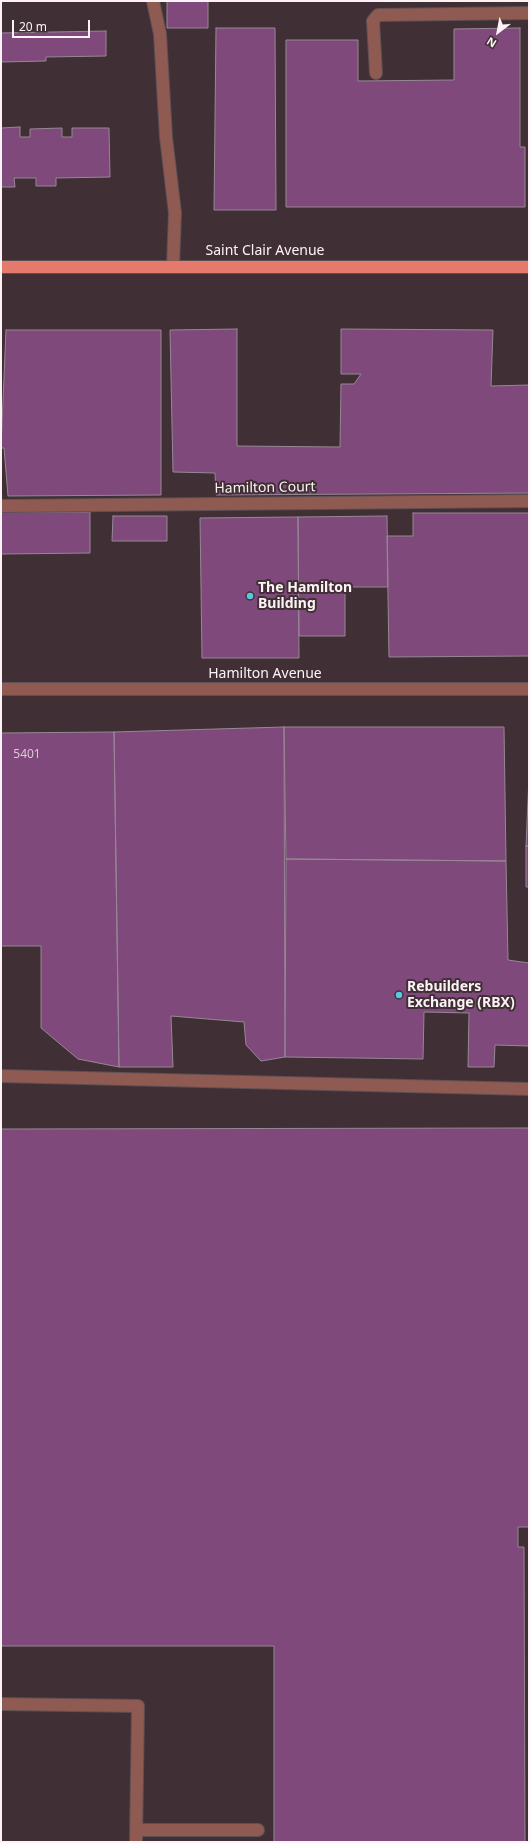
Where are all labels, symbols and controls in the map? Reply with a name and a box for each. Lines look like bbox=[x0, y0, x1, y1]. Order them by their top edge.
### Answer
scale bar bbox=[14, 12, 92, 38]
north arrow bbox=[478, 12, 518, 52]
text: 20 m bbox=[19, 18, 47, 35]
text: N bbox=[484, 34, 499, 51]
street label: Saint Clair Avenue bbox=[206, 243, 324, 259]
street label: Hamilton Court bbox=[214, 479, 316, 497]
place label: The Hamilton Building bbox=[258, 580, 352, 612]
marker: The Hamilton Building bbox=[245, 591, 255, 601]
street label: Hamilton Avenue bbox=[208, 666, 322, 682]
house number: 5401 bbox=[13, 748, 41, 762]
place label: Rebuilders Exchange (RBX) bbox=[407, 979, 515, 1012]
marker: Rebuilders Exchange (RBX) bbox=[394, 990, 404, 1000]

